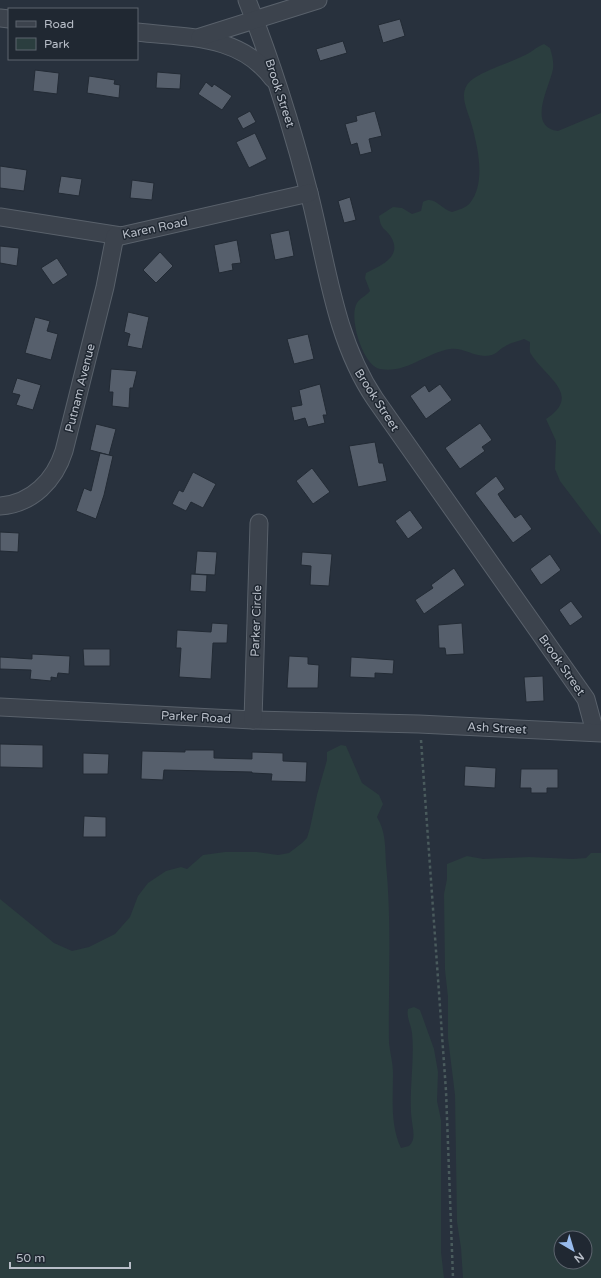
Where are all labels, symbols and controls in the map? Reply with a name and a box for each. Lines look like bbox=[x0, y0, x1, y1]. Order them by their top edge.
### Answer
legend bbox=[8, 8, 138, 60]
text: Road bbox=[44, 17, 74, 31]
text: Park bbox=[44, 37, 70, 51]
street label: Brook Street bbox=[262, 57, 298, 129]
street label: Karen Road bbox=[121, 214, 189, 242]
street label: Putnam Avenue bbox=[62, 342, 98, 434]
street label: Brook Street bbox=[352, 366, 402, 434]
street label: Parker Circle bbox=[248, 585, 264, 657]
street label: Brook Street bbox=[536, 632, 588, 699]
street label: Parker Road bbox=[161, 708, 231, 726]
street label: Ash Street bbox=[467, 719, 527, 737]
north arrow bbox=[553, 1230, 593, 1270]
scale bar bbox=[10, 1244, 130, 1270]
text: N bbox=[571, 1250, 586, 1265]
text: 50 m bbox=[16, 1251, 45, 1265]

